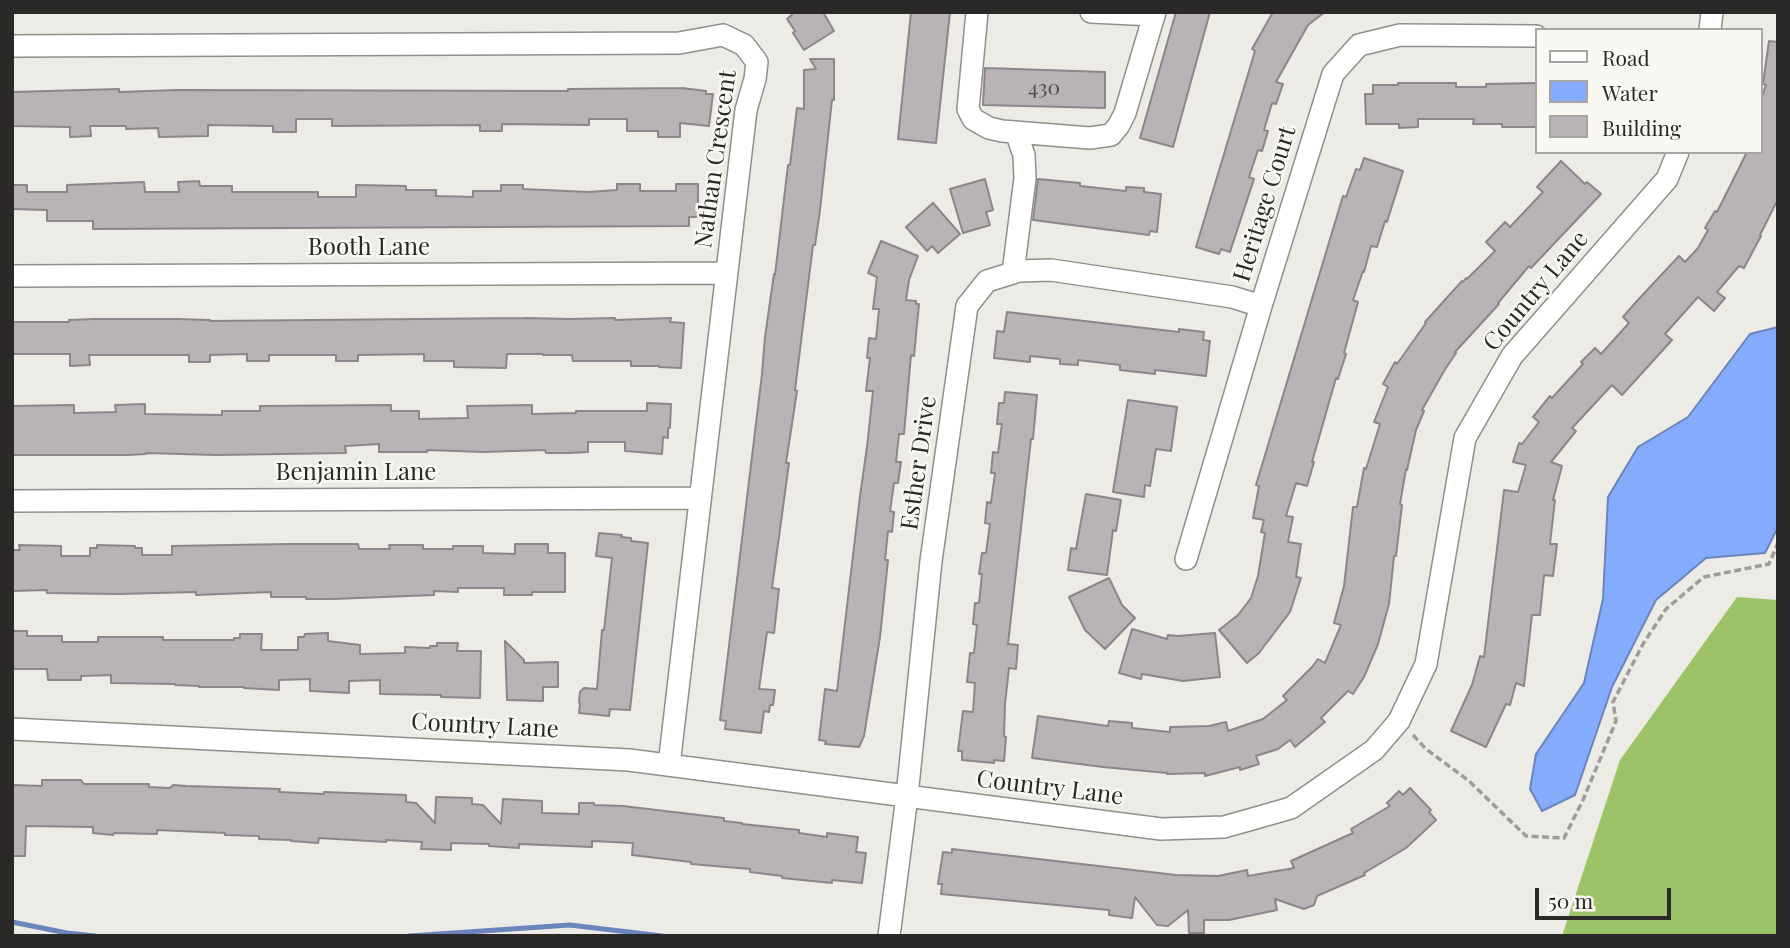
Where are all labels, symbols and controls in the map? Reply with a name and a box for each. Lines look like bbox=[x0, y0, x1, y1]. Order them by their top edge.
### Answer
legend bbox=[1534, 28, 1762, 154]
text: Road bbox=[1602, 43, 1650, 71]
street label: Nathan Crescent bbox=[689, 68, 743, 250]
house number: 430 bbox=[1028, 75, 1060, 101]
text: Water bbox=[1602, 78, 1658, 106]
text: Building bbox=[1602, 113, 1681, 141]
street label: Heritage Court bbox=[1228, 123, 1302, 285]
street label: Country Lane bbox=[1477, 225, 1595, 357]
street label: Booth Lane bbox=[308, 234, 430, 262]
street label: Esther Drive bbox=[895, 394, 943, 532]
street label: Benjamin Lane bbox=[276, 459, 436, 487]
street label: Country Lane bbox=[410, 708, 560, 744]
street label: Country Lane bbox=[975, 765, 1125, 811]
scale bar bbox=[1538, 874, 1674, 918]
text: 50 m bbox=[1548, 886, 1593, 914]

